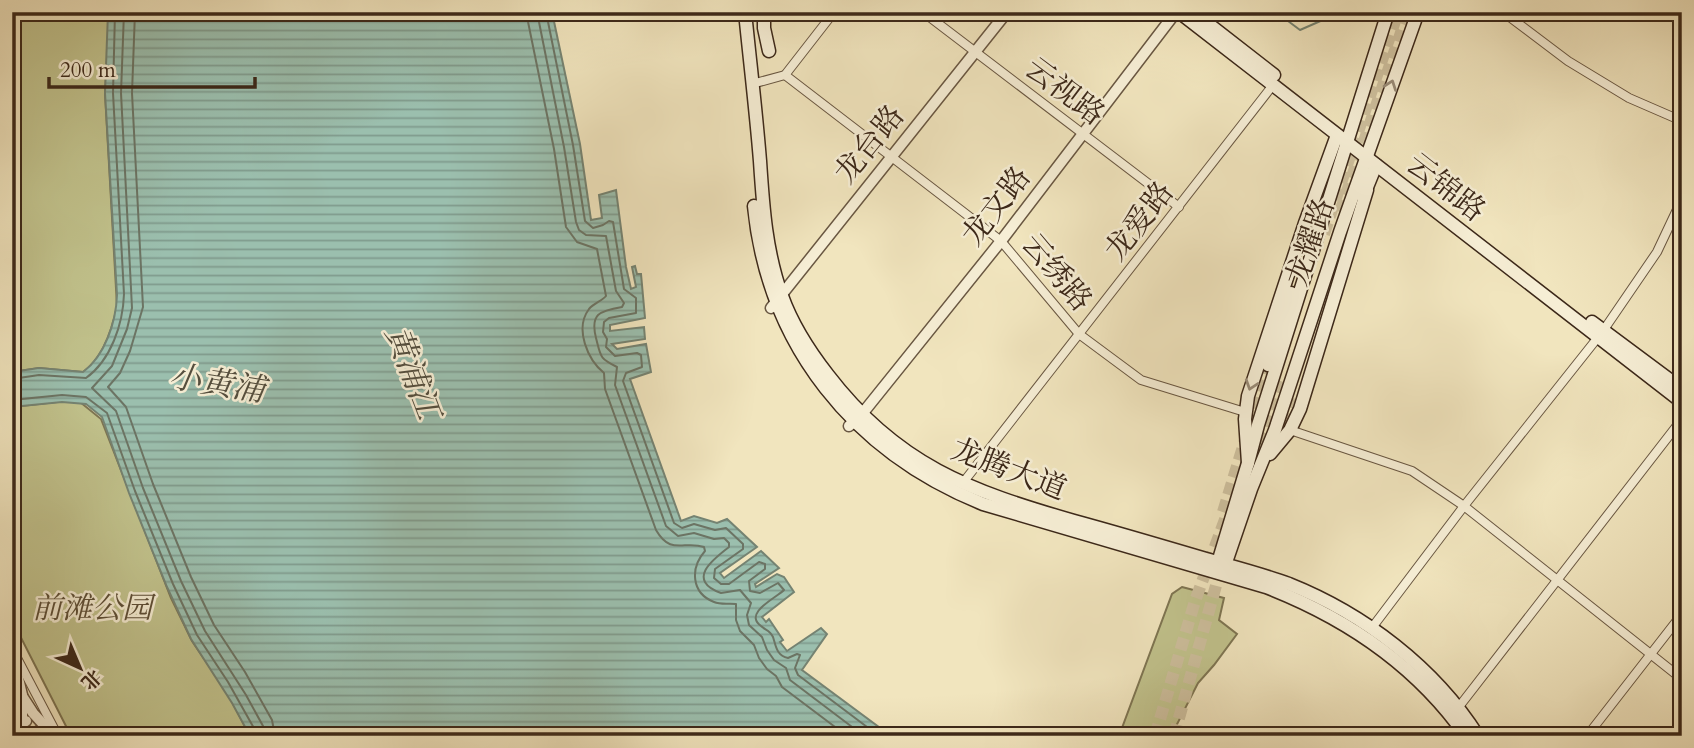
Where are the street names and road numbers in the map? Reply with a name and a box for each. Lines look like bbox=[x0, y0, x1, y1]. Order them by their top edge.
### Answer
street label: 云视路 bbox=[1016, 48, 1113, 135]
street label: 龙台路 bbox=[825, 96, 914, 192]
street label: 云锦路 bbox=[1398, 144, 1494, 231]
street label: 龙文路 bbox=[953, 158, 1040, 254]
street label: 龙爱路 bbox=[1096, 173, 1183, 269]
street label: 龙耀路 bbox=[1276, 193, 1345, 291]
street label: 云绣路 bbox=[1012, 225, 1101, 320]
street label: 龙腾大道 bbox=[945, 429, 1072, 510]

